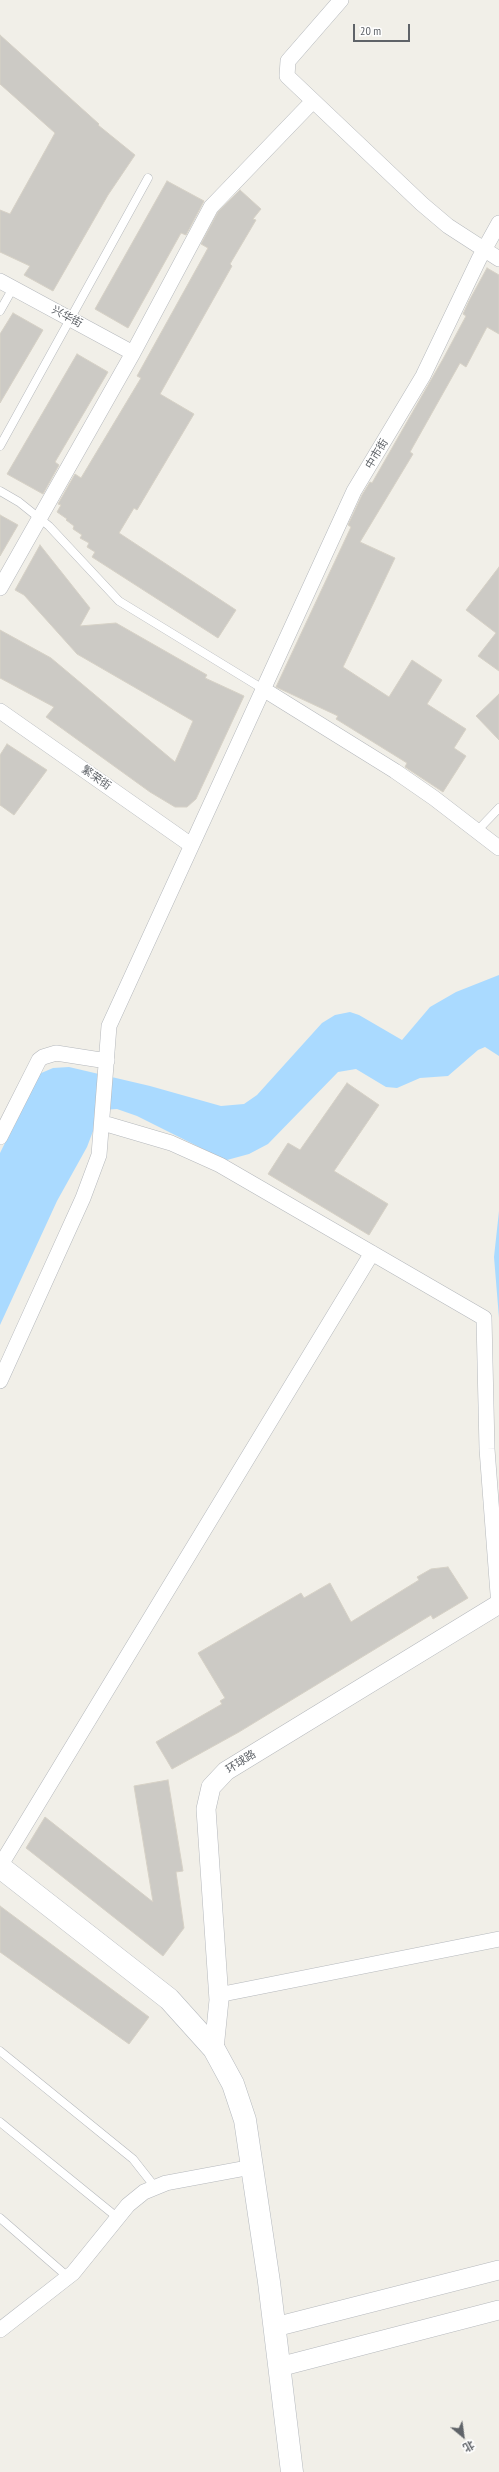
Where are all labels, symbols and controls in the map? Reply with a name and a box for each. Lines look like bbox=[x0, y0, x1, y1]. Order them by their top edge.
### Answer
scale bar bbox=[355, 16, 412, 42]
text: 20 m bbox=[360, 23, 381, 38]
street label: 兴华街 bbox=[49, 303, 85, 331]
street label: 中市街 bbox=[363, 436, 391, 472]
street label: 繁荣街 bbox=[79, 763, 113, 793]
street label: 环球路 bbox=[224, 1748, 258, 1776]
north arrow bbox=[443, 2416, 483, 2456]
text: 北 bbox=[461, 2438, 477, 2455]

